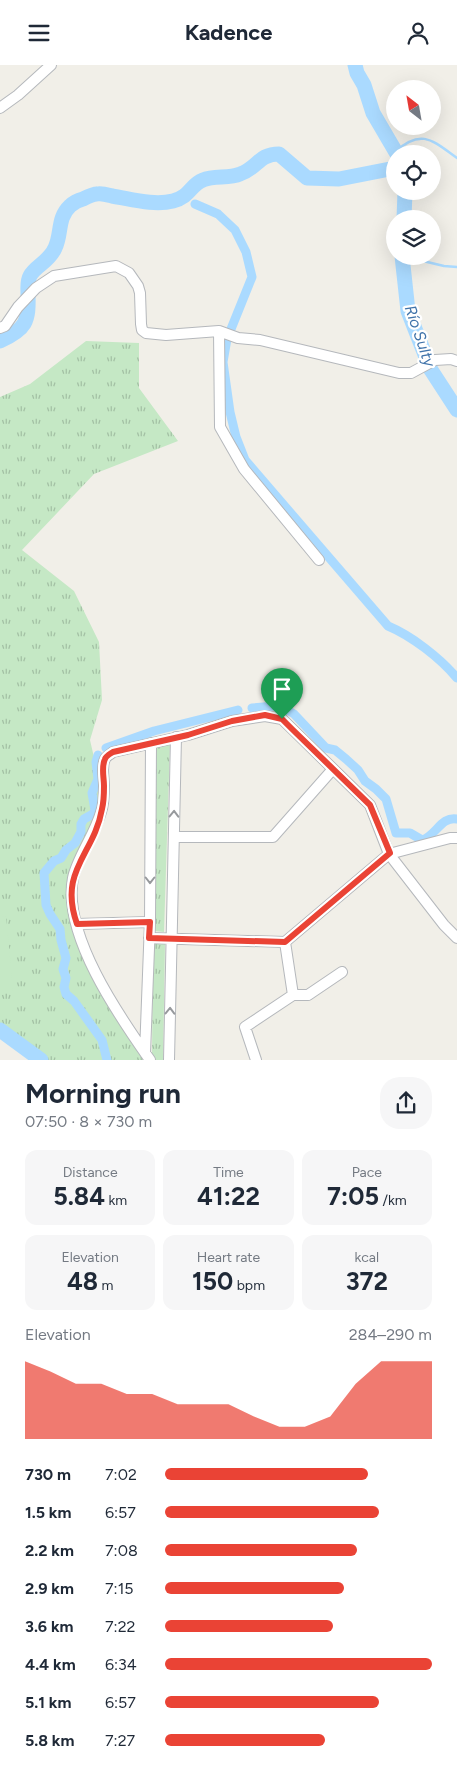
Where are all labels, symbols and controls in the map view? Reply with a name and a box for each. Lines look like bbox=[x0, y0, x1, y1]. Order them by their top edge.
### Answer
icon: menu bbox=[25, 19, 53, 47]
text: Kadence bbox=[185, 19, 272, 46]
icon: person bbox=[404, 19, 432, 47]
north arrow bbox=[386, 80, 441, 135]
map controls bbox=[386, 80, 441, 265]
button: locate bbox=[386, 145, 441, 200]
button: layers bbox=[386, 210, 441, 265]
water label: Río Sulty bbox=[401, 303, 440, 370]
pin bbox=[261, 668, 303, 719]
icon: arrive bbox=[268, 675, 296, 703]
one-way arrow bbox=[169, 810, 180, 818]
one-way arrow bbox=[145, 876, 155, 884]
one-way arrow bbox=[165, 1007, 175, 1015]
text: Morning run bbox=[25, 1076, 181, 1110]
button: share bbox=[380, 1077, 432, 1129]
text: 07:50 · 8 × 730 m bbox=[25, 1112, 152, 1131]
text: Distance bbox=[63, 1164, 118, 1181]
text: Time bbox=[213, 1164, 244, 1181]
text: Pace bbox=[352, 1164, 382, 1181]
text: 5.84 bbox=[53, 1181, 105, 1211]
text: 41:22 bbox=[197, 1181, 260, 1211]
text: 7:05 bbox=[327, 1181, 379, 1211]
text: km bbox=[105, 1192, 127, 1209]
text: /km bbox=[379, 1192, 407, 1209]
text: Elevation bbox=[61, 1249, 119, 1266]
text: Heart rate bbox=[197, 1249, 260, 1266]
text: kcal bbox=[355, 1249, 379, 1266]
text: 48 bbox=[67, 1266, 98, 1296]
text: 150 bbox=[192, 1266, 233, 1296]
text: 372 bbox=[346, 1266, 388, 1296]
text: m bbox=[98, 1277, 113, 1294]
text: bpm bbox=[233, 1277, 265, 1294]
text: Elevation bbox=[25, 1325, 91, 1344]
text: 284–290 m bbox=[349, 1325, 432, 1344]
text: 730 m bbox=[25, 1465, 71, 1484]
text: 7:02 bbox=[105, 1465, 137, 1484]
text: 1.5 km bbox=[25, 1503, 71, 1522]
text: 6:57 bbox=[105, 1503, 136, 1522]
text: 2.2 km bbox=[25, 1541, 74, 1560]
text: 7:08 bbox=[105, 1541, 138, 1560]
text: 2.9 km bbox=[25, 1579, 74, 1598]
text: 7:15 bbox=[105, 1579, 133, 1598]
text: 3.6 km bbox=[25, 1617, 74, 1636]
text: 7:22 bbox=[105, 1617, 136, 1636]
text: 4.4 km bbox=[25, 1655, 76, 1674]
text: 6:34 bbox=[105, 1655, 137, 1674]
text: 5.1 km bbox=[25, 1693, 71, 1712]
text: 6:57 bbox=[105, 1693, 136, 1712]
text: 5.8 km bbox=[25, 1731, 74, 1750]
text: 7:27 bbox=[105, 1731, 135, 1750]

